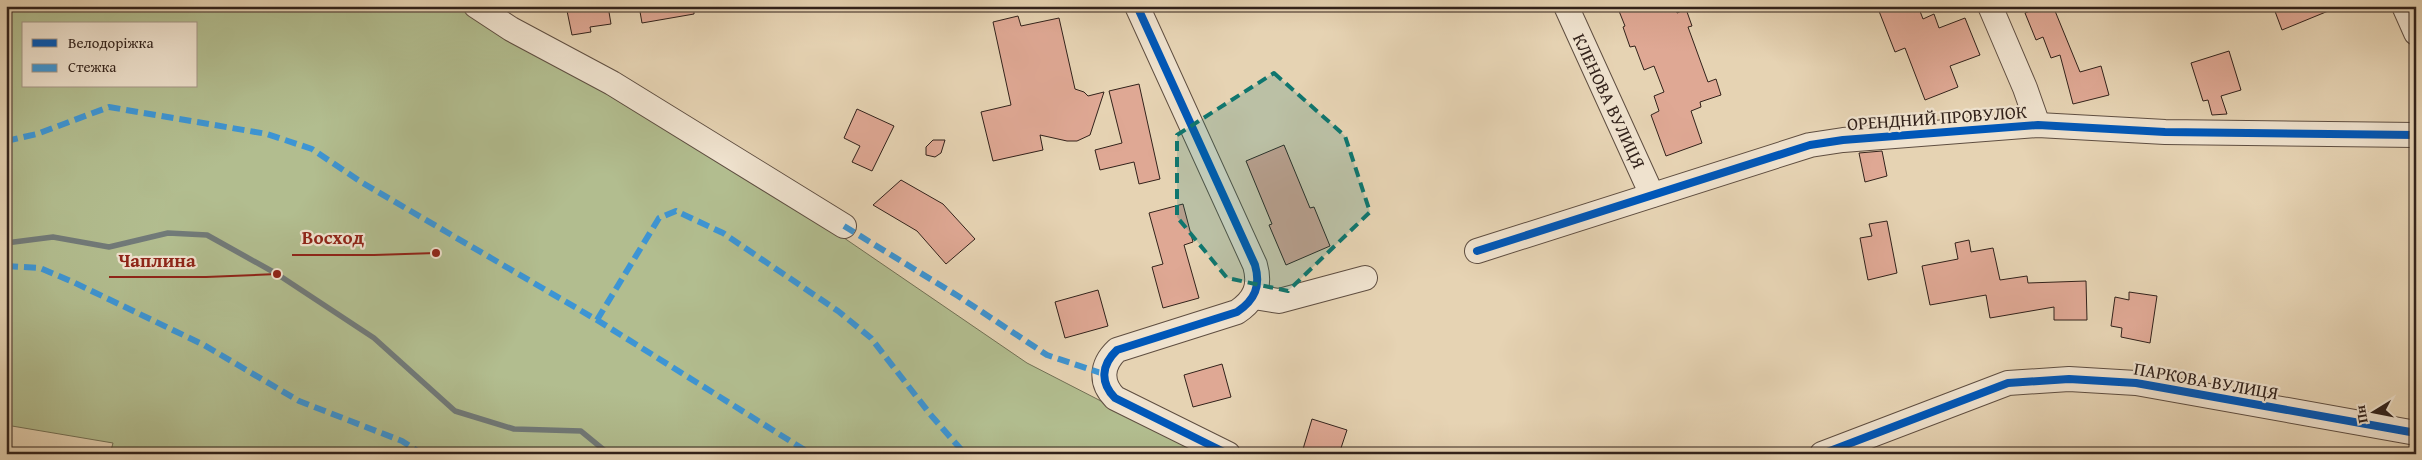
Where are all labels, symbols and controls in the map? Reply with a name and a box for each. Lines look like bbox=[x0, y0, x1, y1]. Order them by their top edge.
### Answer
legend bbox=[22, 22, 198, 88]
street label: КЛЕНОВА ВУЛИЦЯ bbox=[1566, 29, 1653, 173]
text: Велодоріжка bbox=[68, 32, 154, 53]
text: Стежка bbox=[68, 56, 117, 77]
street label: ОРЕНДНИЙ ПРОВУЛОК bbox=[1846, 98, 2028, 137]
callout: Восход bbox=[292, 221, 374, 255]
text: Восход bbox=[302, 223, 365, 251]
callout: Чаплина bbox=[109, 243, 206, 277]
text: Чаплина bbox=[118, 246, 196, 274]
street label: ПАРКОВА ВУЛИЦЯ bbox=[2132, 355, 2281, 407]
north arrow bbox=[2350, 388, 2400, 438]
text: Пн bbox=[2350, 403, 2373, 425]

